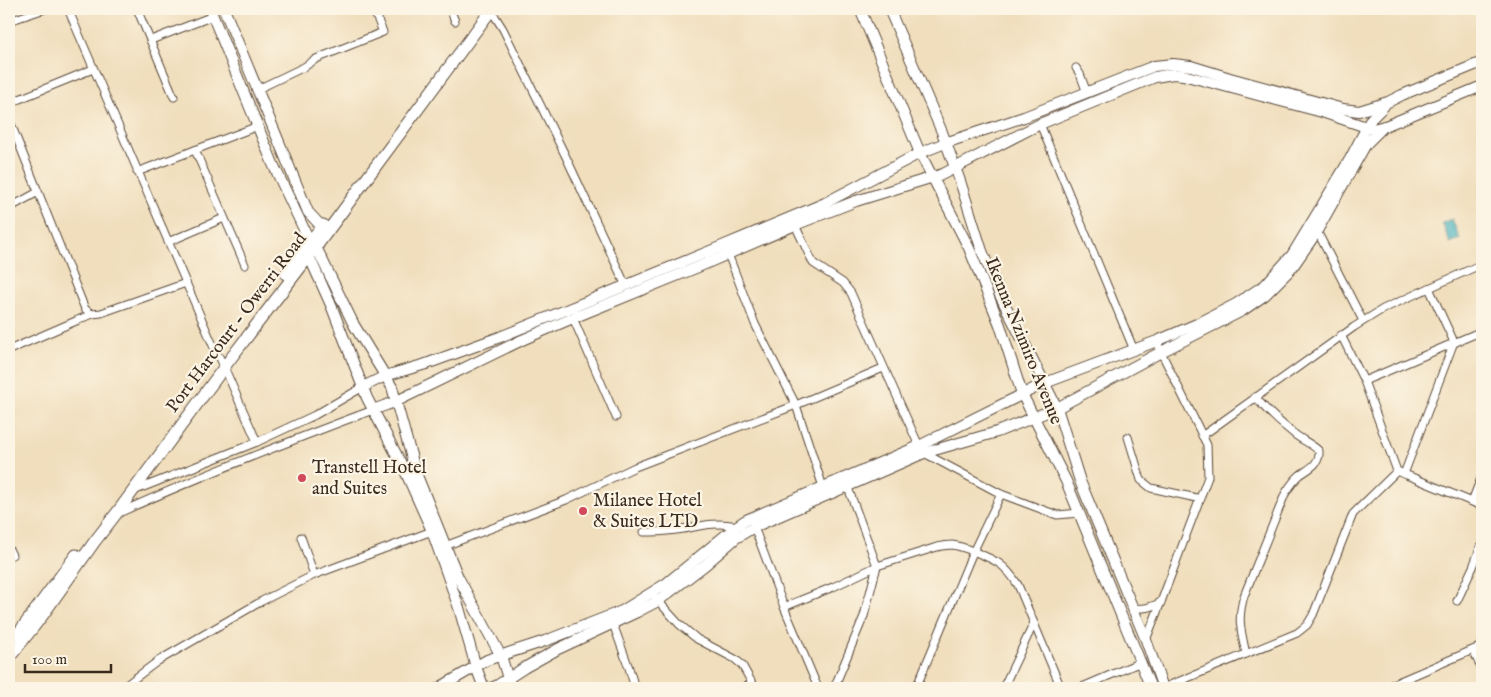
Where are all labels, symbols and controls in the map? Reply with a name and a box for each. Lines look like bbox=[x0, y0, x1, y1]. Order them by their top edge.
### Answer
street label: Port Harcourt - Owerri Road bbox=[162, 228, 312, 418]
street label: Ikenna Nzimiro Avenue bbox=[979, 254, 1067, 428]
place label: Transtell Hotel and Suites bbox=[312, 457, 427, 501]
marker: Transtell Hotel and Suites bbox=[296, 472, 308, 484]
place label: Milanee Hotel & Suites LTD bbox=[593, 490, 702, 534]
marker: Milanee Hotel & Suites LTD bbox=[577, 505, 589, 517]
scale bar bbox=[25, 642, 111, 674]
text: 100 m bbox=[32, 650, 68, 669]

